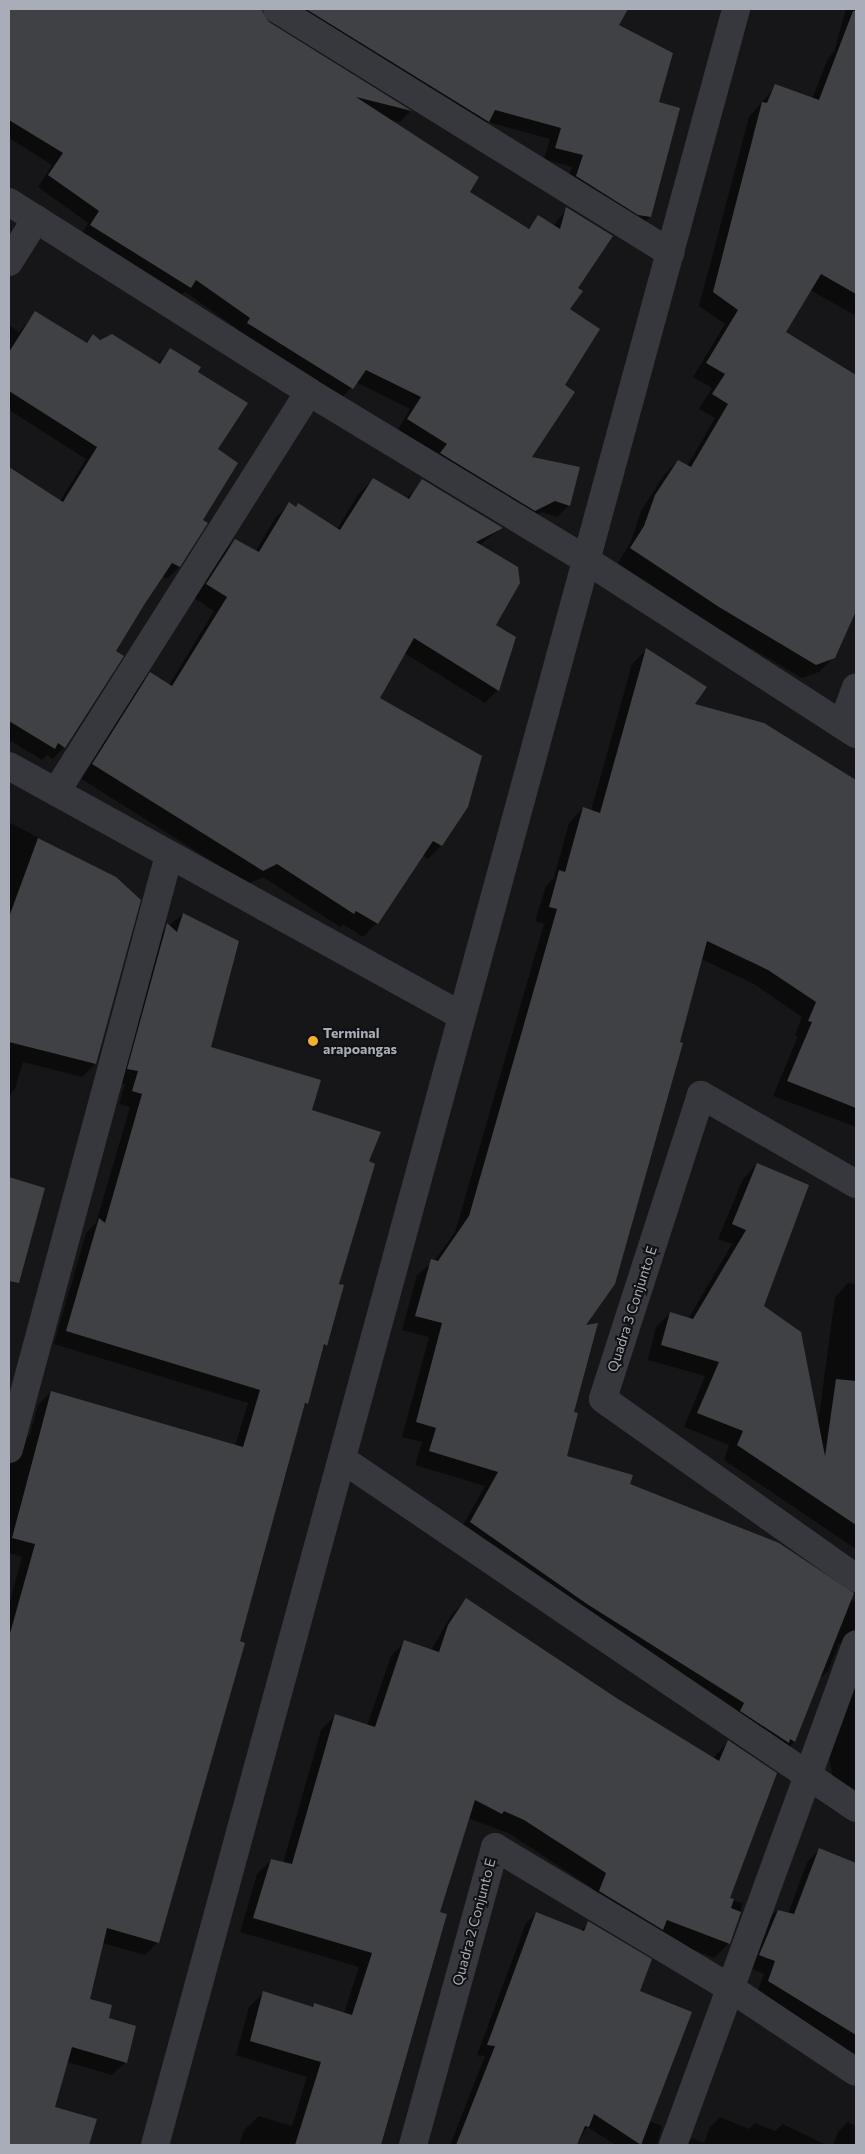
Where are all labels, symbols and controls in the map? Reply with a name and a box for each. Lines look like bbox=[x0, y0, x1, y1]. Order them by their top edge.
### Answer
place label: Terminal arapoangas bbox=[323, 1025, 397, 1058]
marker: Terminal arapoangas bbox=[307, 1035, 319, 1047]
street label: Quadra 3 Conjunto E bbox=[604, 1244, 660, 1374]
street label: Quadra 2 Conjunto E bbox=[449, 1857, 499, 1987]

